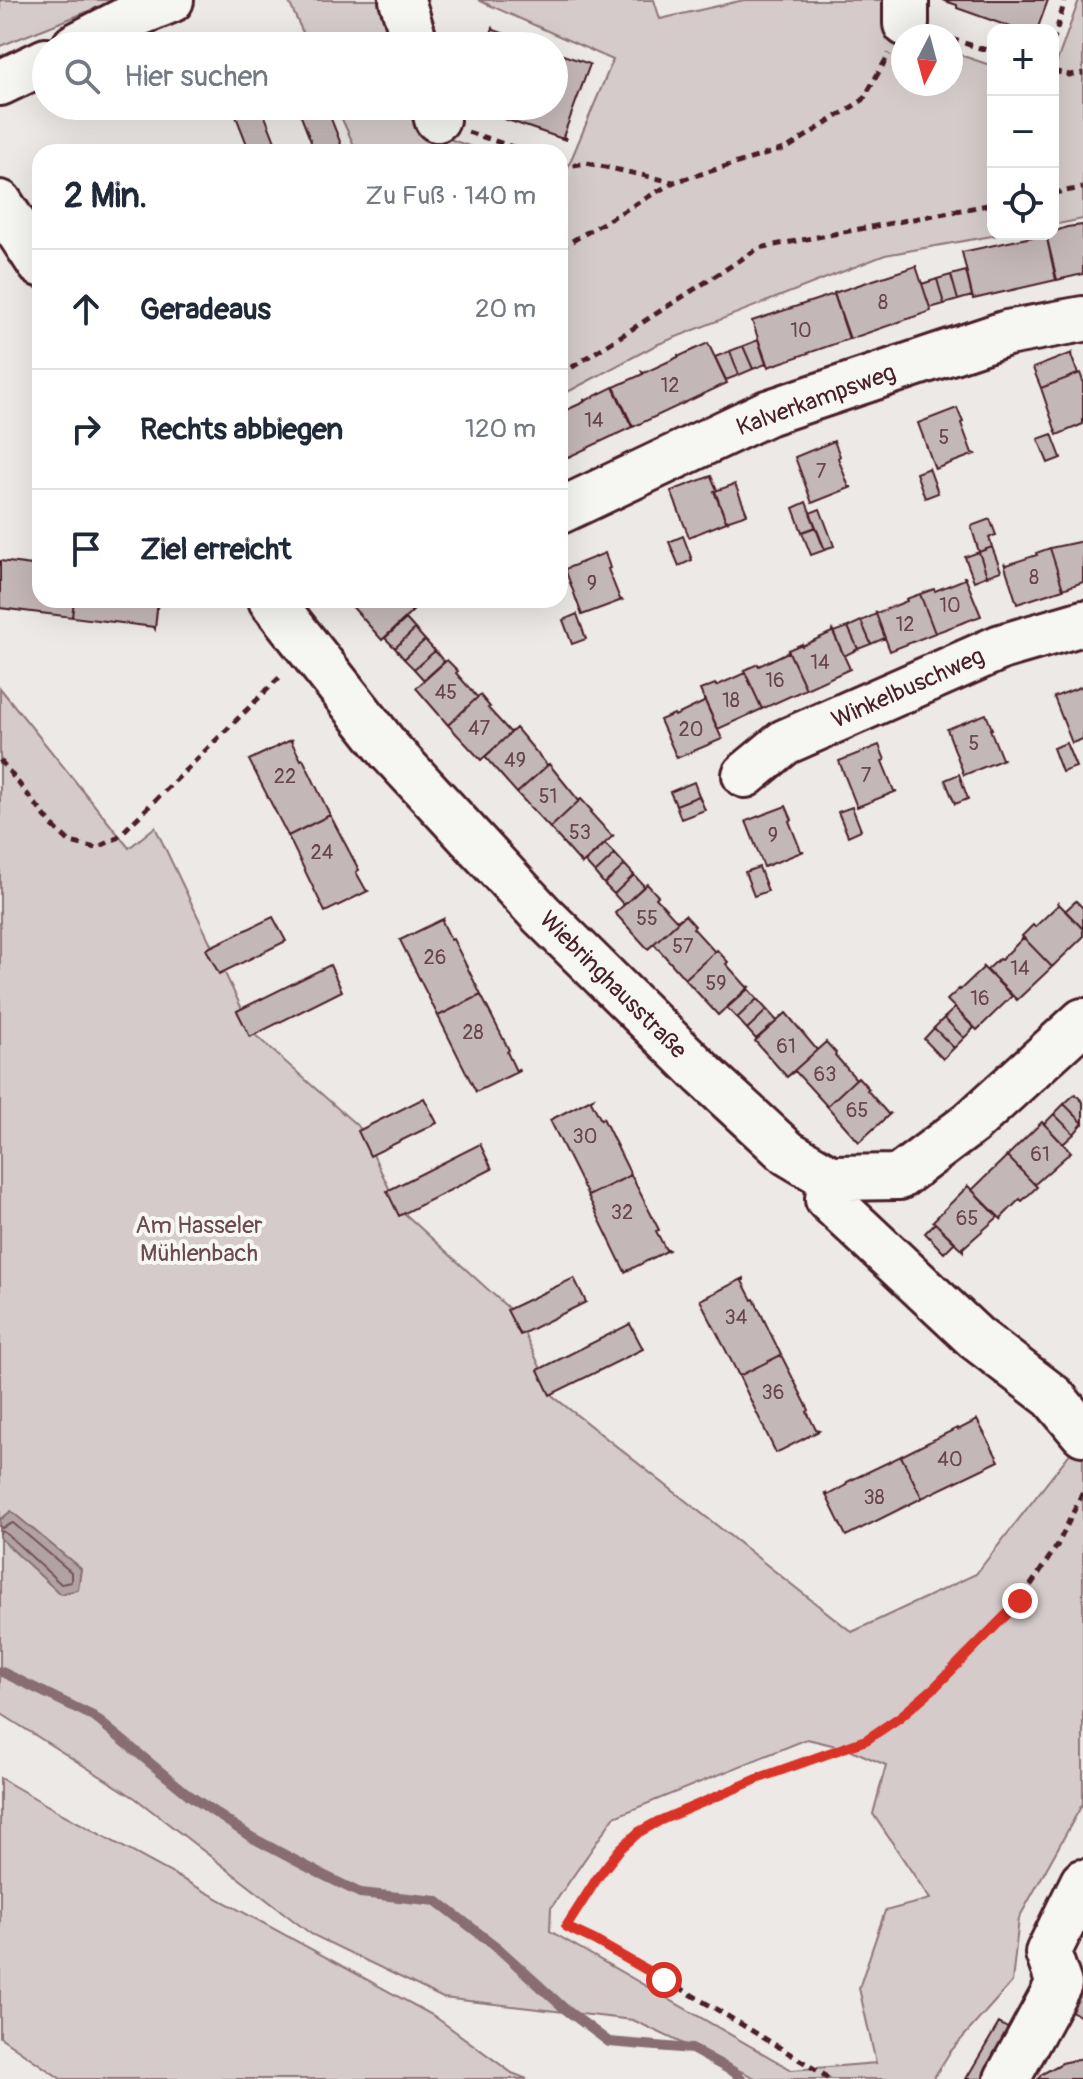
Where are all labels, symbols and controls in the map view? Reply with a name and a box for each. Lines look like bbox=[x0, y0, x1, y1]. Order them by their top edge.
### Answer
north arrow bbox=[891, 24, 963, 96]
map controls bbox=[987, 24, 1059, 240]
button: + bbox=[987, 24, 1059, 96]
search box bbox=[32, 32, 568, 120]
icon: search bbox=[60, 54, 104, 98]
text: Hier suchen bbox=[124, 58, 269, 95]
button: − bbox=[987, 96, 1059, 168]
button: locate bbox=[987, 168, 1059, 240]
text: 2 Min. bbox=[64, 175, 147, 218]
text: Zu Fuß · 140 m bbox=[365, 180, 536, 212]
icon: ahead bbox=[64, 287, 108, 331]
house number: 8 bbox=[878, 290, 888, 315]
text: Geradeaus bbox=[140, 291, 271, 328]
text: 20 m bbox=[475, 293, 536, 325]
house number: 10 bbox=[790, 318, 812, 343]
street label: Kalverkampsweg bbox=[732, 358, 900, 442]
house number: 12 bbox=[661, 373, 680, 398]
icon: right bbox=[64, 407, 108, 451]
house number: 14 bbox=[584, 408, 604, 433]
text: Rechts abbiegen bbox=[140, 411, 343, 448]
text: 120 m bbox=[465, 413, 536, 445]
house number: 5 bbox=[939, 425, 949, 450]
house number: 7 bbox=[816, 459, 827, 484]
icon: arrive bbox=[64, 527, 108, 571]
text: Ziel erreicht bbox=[140, 531, 291, 568]
house number: 8 bbox=[1029, 565, 1039, 590]
house number: 9 bbox=[587, 571, 597, 596]
house number: 10 bbox=[939, 593, 961, 618]
house number: 12 bbox=[896, 612, 915, 637]
street label: Winkelbuschweg bbox=[827, 641, 989, 735]
house number: 14 bbox=[810, 650, 830, 675]
house number: 16 bbox=[765, 668, 785, 693]
house number: 45 bbox=[435, 680, 457, 705]
house number: 18 bbox=[722, 688, 740, 713]
house number: 47 bbox=[468, 716, 491, 741]
house number: 20 bbox=[679, 717, 703, 742]
house number: 5 bbox=[969, 731, 979, 756]
house number: 49 bbox=[504, 748, 526, 773]
house number: 7 bbox=[861, 763, 872, 788]
house number: 22 bbox=[274, 764, 296, 789]
house number: 51 bbox=[539, 784, 557, 809]
house number: 53 bbox=[569, 820, 591, 845]
house number: 9 bbox=[768, 823, 778, 848]
house number: 24 bbox=[311, 840, 334, 865]
street label: Wiebringhausstraße bbox=[533, 905, 693, 1065]
house number: 55 bbox=[636, 906, 658, 931]
house number: 57 bbox=[672, 934, 694, 959]
house number: 26 bbox=[424, 945, 446, 970]
house number: 14 bbox=[1010, 956, 1030, 981]
house number: 59 bbox=[705, 971, 727, 996]
house number: 16 bbox=[970, 986, 990, 1011]
house number: 28 bbox=[462, 1020, 484, 1045]
house number: 61 bbox=[776, 1034, 796, 1059]
house number: 63 bbox=[814, 1062, 836, 1087]
house number: 65 bbox=[846, 1098, 868, 1123]
house number: 30 bbox=[573, 1124, 597, 1149]
house number: 61 bbox=[1030, 1142, 1050, 1167]
house number: 32 bbox=[611, 1200, 633, 1225]
house number: 65 bbox=[956, 1206, 978, 1231]
park label: Am Hasseler Mühlenbach bbox=[135, 1211, 263, 1268]
house number: 34 bbox=[725, 1305, 748, 1330]
house number: 36 bbox=[762, 1380, 784, 1405]
house number: 40 bbox=[937, 1447, 963, 1472]
house number: 38 bbox=[863, 1485, 885, 1510]
route end bbox=[1002, 1583, 1038, 1619]
route start bbox=[646, 1962, 682, 1998]

